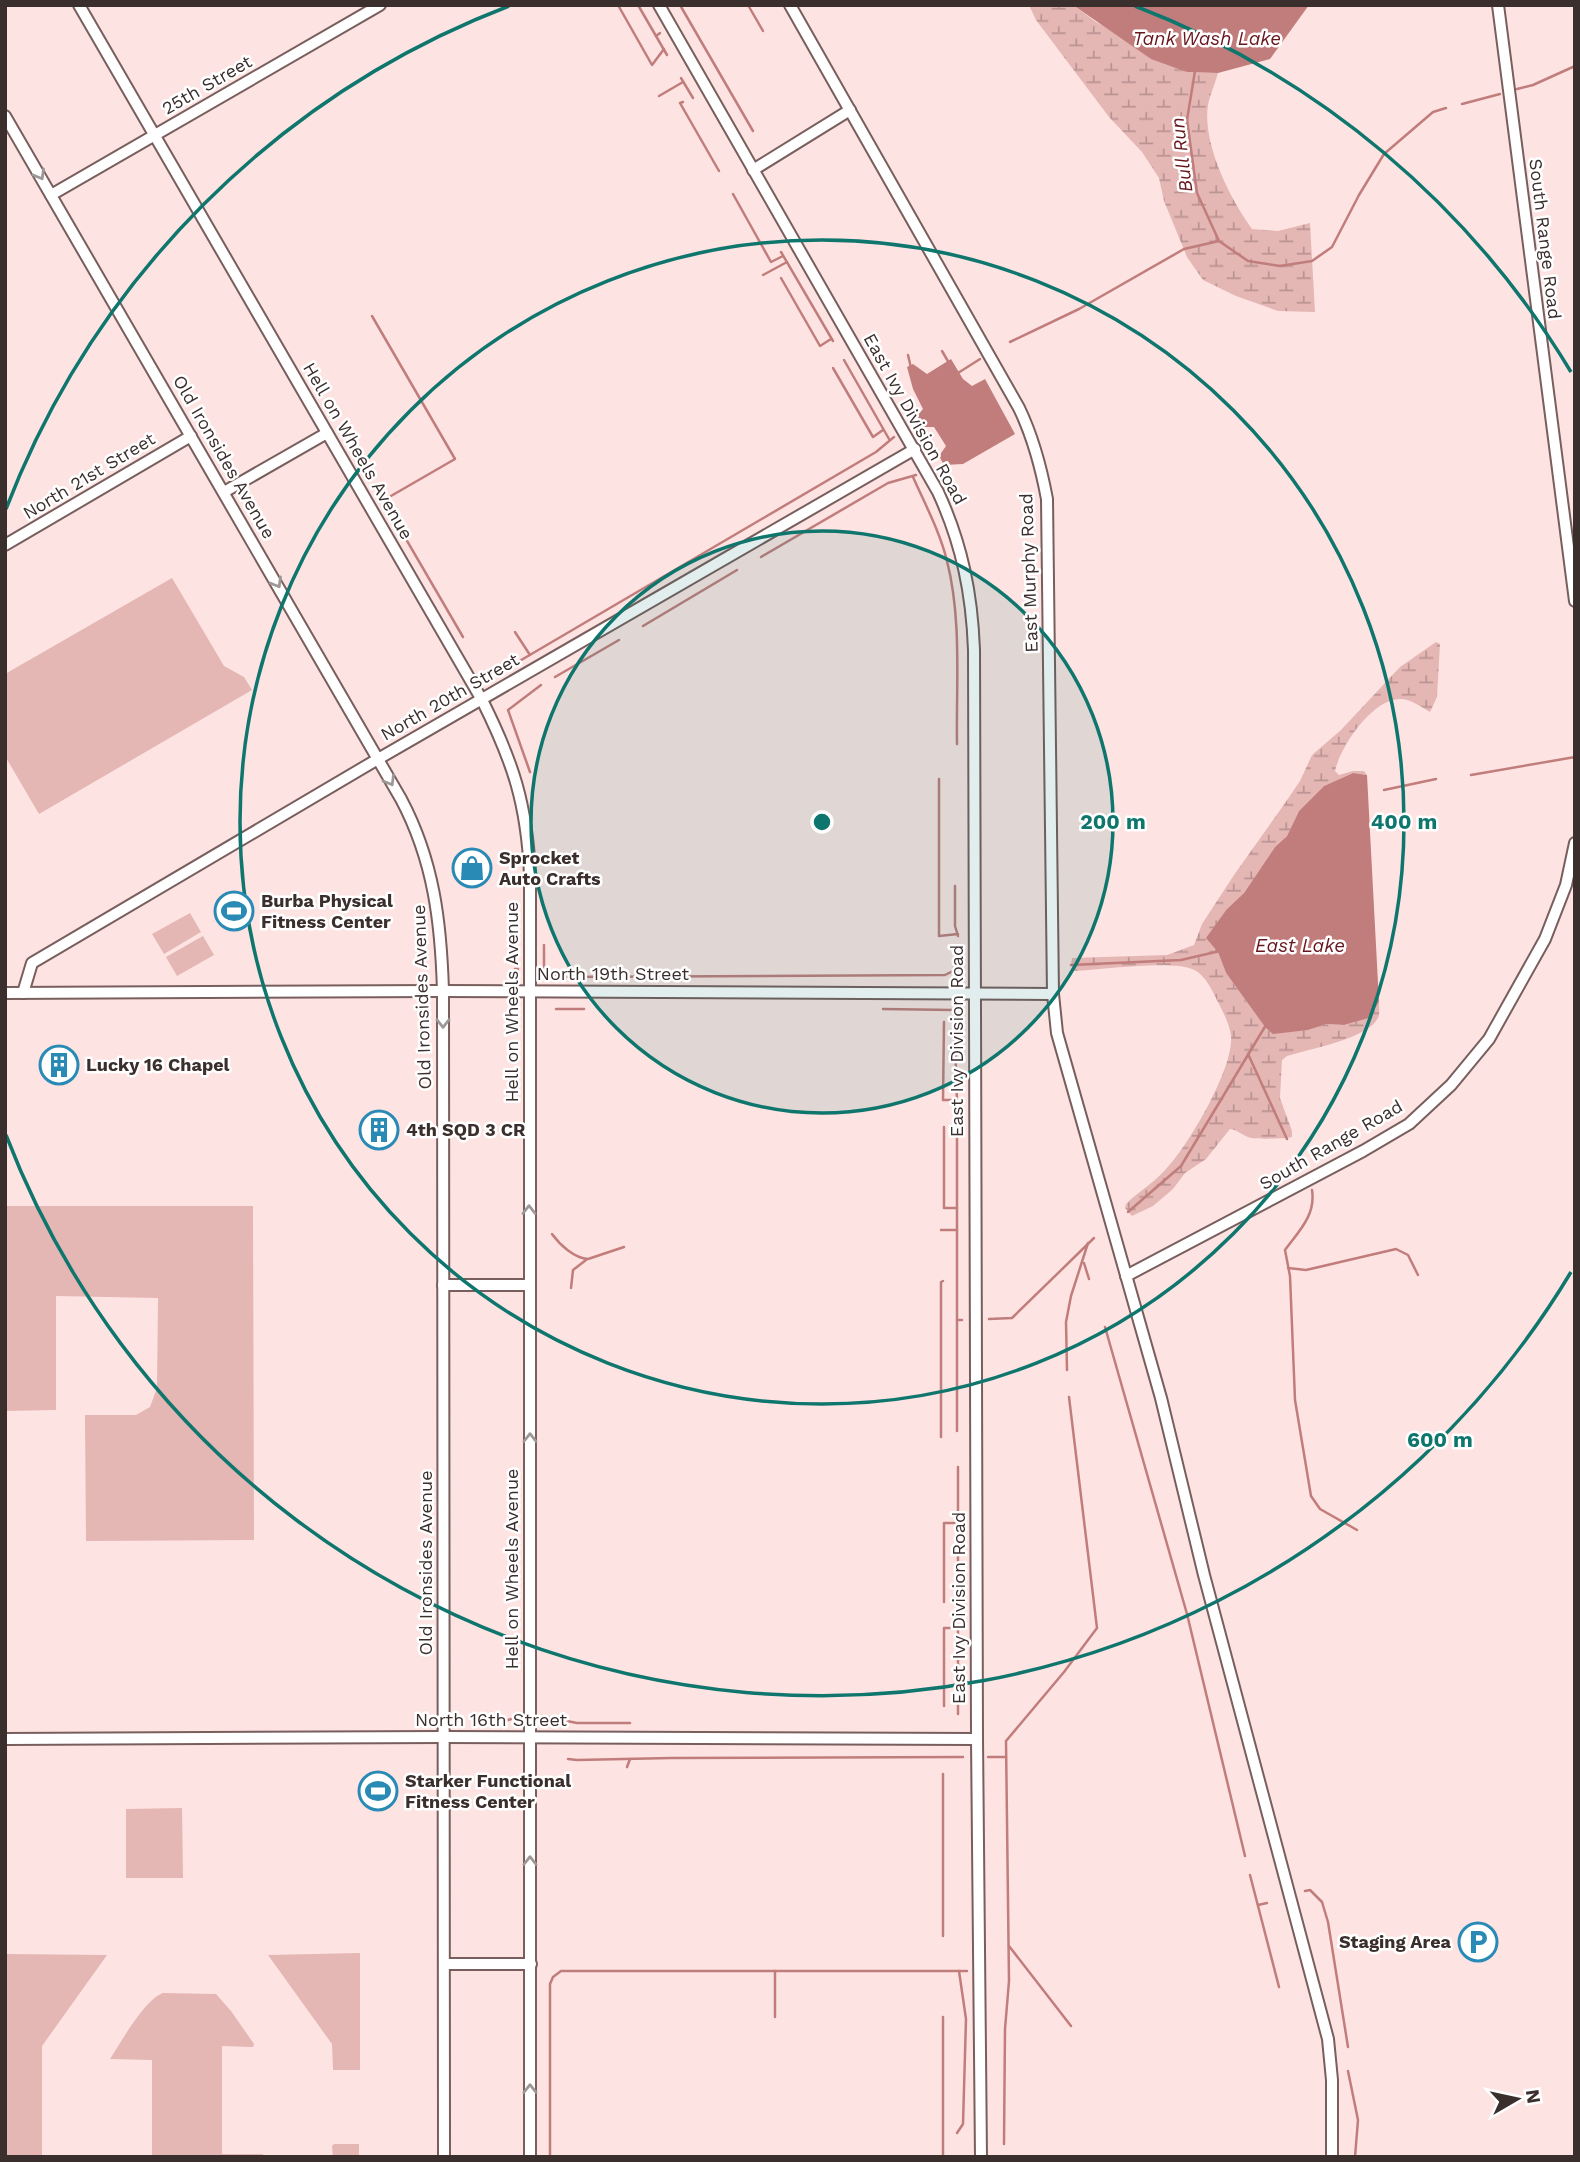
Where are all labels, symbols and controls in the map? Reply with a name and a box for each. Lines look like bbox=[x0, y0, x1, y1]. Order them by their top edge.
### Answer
water label: Tank Wash Lake bbox=[1133, 27, 1281, 50]
street label: 25th Street bbox=[158, 50, 256, 119]
water label: Bull Run bbox=[1165, 116, 1198, 194]
street label: South Range Road bbox=[1525, 157, 1566, 320]
one-way arrow bbox=[32, 167, 45, 180]
street label: East Ivy Division Road bbox=[860, 329, 971, 508]
street label: Hell on Wheels Avenue bbox=[299, 358, 418, 543]
street label: Old Ironsides Avenue bbox=[169, 371, 280, 542]
street label: North 21st Street bbox=[19, 428, 159, 523]
street label: East Murphy Road bbox=[1015, 493, 1042, 653]
one-way arrow bbox=[269, 576, 282, 589]
street label: North 20th Street bbox=[377, 648, 523, 745]
one-way arrow bbox=[382, 773, 395, 786]
text: 200 m bbox=[1080, 809, 1146, 834]
text: 400 m bbox=[1371, 809, 1437, 834]
centre of rings bbox=[810, 810, 834, 834]
shop icon: Sprocket Auto Crafts bbox=[451, 847, 493, 889]
place label: Sprocket Auto Crafts bbox=[499, 847, 601, 889]
sports icon: Burba Physical Fitness Center bbox=[213, 890, 255, 932]
place label: Burba Physical Fitness Center bbox=[261, 890, 393, 932]
street label: Hell on Wheels Avenue bbox=[501, 902, 522, 1102]
street label: Old Ironsides Avenue bbox=[408, 904, 435, 1090]
water label: East Lake bbox=[1255, 934, 1345, 957]
street label: East Ivy Division Road bbox=[946, 945, 967, 1137]
street label: North 19th Street bbox=[537, 963, 690, 984]
one-way arrow bbox=[435, 1018, 451, 1028]
building icon: Lucky 16 Chapel bbox=[38, 1044, 80, 1086]
place label: Lucky 16 Chapel bbox=[86, 1054, 230, 1075]
street label: South Range Road bbox=[1256, 1095, 1406, 1194]
building icon: 4th SQD 3 CR bbox=[358, 1109, 400, 1151]
place label: 4th SQD 3 CR bbox=[406, 1119, 526, 1140]
one-way arrow bbox=[521, 1204, 537, 1215]
text: 600 m bbox=[1407, 1427, 1473, 1452]
one-way arrow bbox=[522, 1432, 538, 1442]
street label: Hell on Wheels Avenue bbox=[501, 1469, 522, 1669]
street label: Old Ironsides Avenue bbox=[415, 1470, 436, 1656]
street label: East Ivy Division Road bbox=[948, 1512, 969, 1704]
street label: North 16th Street bbox=[415, 1709, 568, 1730]
sports icon: Starker Functional Fitness Center bbox=[357, 1770, 399, 1812]
place label: Starker Functional Fitness Center bbox=[405, 1770, 571, 1812]
one-way arrow bbox=[522, 1855, 538, 1866]
parking icon: Staging Area bbox=[1457, 1921, 1499, 1963]
place label: Staging Area bbox=[1339, 1931, 1452, 1952]
north arrow bbox=[1482, 2064, 1552, 2134]
one-way arrow bbox=[522, 2083, 538, 2093]
text: N bbox=[1521, 2088, 1546, 2105]

